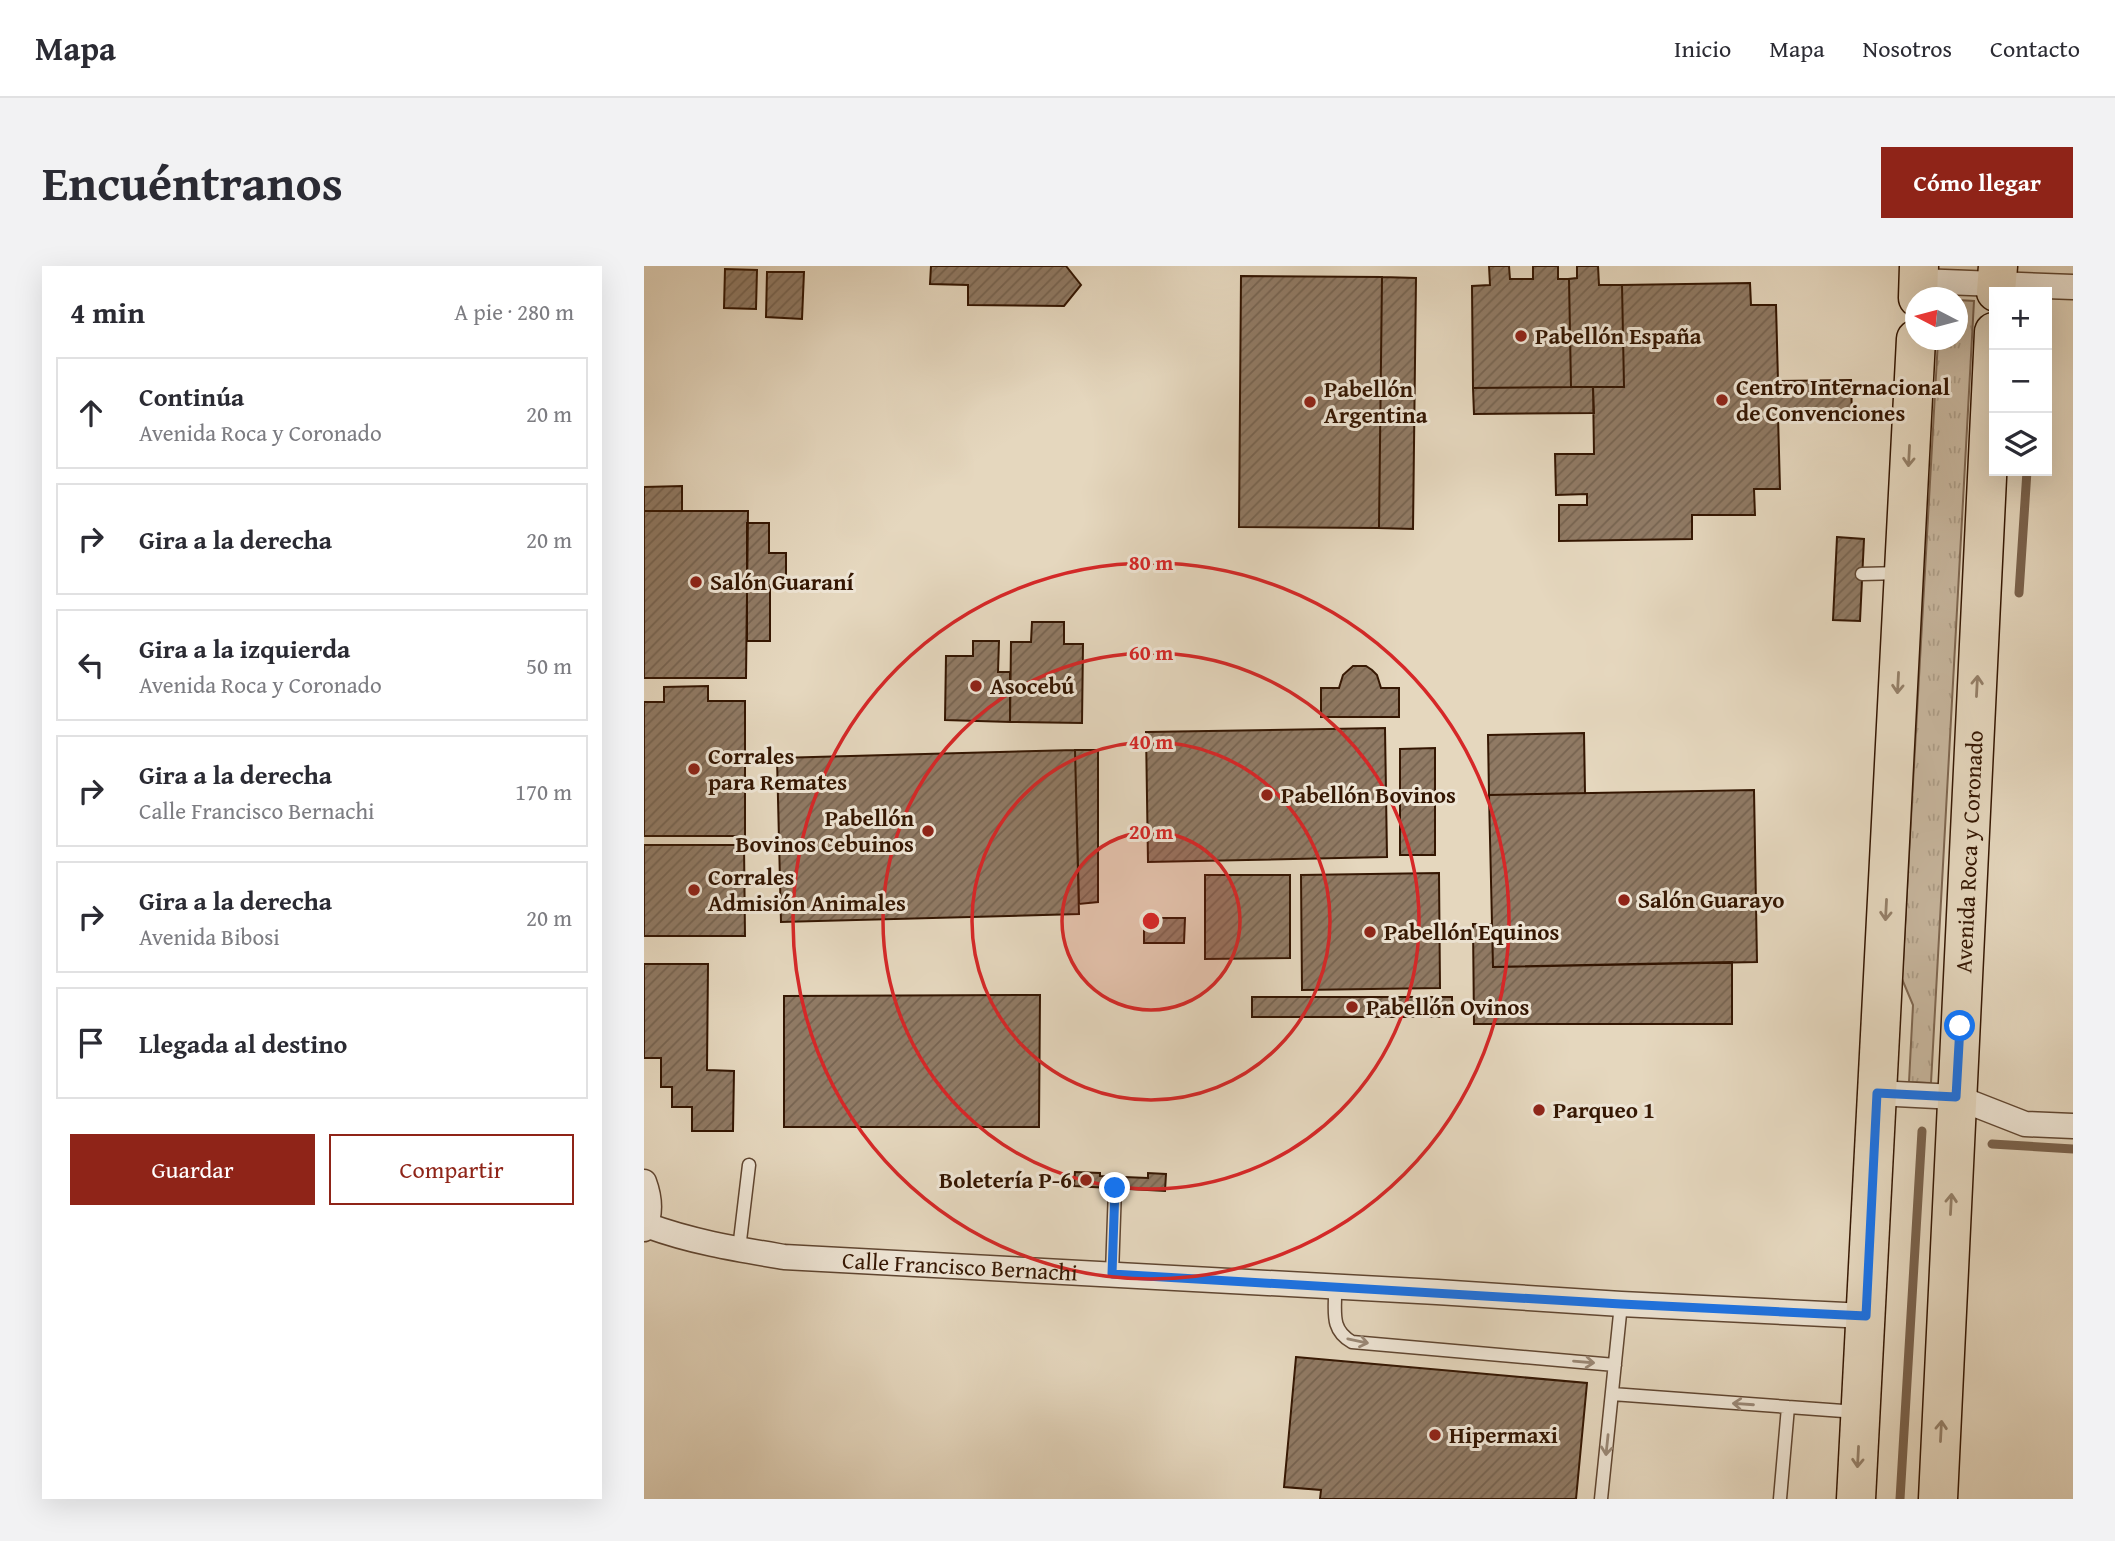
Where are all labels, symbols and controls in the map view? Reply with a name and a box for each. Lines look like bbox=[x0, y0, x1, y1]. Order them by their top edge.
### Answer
text: Mapa bbox=[35, 24, 116, 72]
text: Inicio bbox=[1674, 31, 1731, 66]
text: Mapa bbox=[1769, 31, 1825, 66]
text: Nosotros bbox=[1863, 31, 1952, 66]
text: Contacto bbox=[1990, 31, 2080, 66]
text: Encuéntranos bbox=[42, 146, 343, 218]
button: Cómo llegar bbox=[1881, 147, 2073, 218]
north arrow bbox=[1905, 287, 1968, 350]
map controls bbox=[1989, 287, 2052, 476]
button: + bbox=[1989, 287, 2052, 350]
text: 4 min bbox=[70, 290, 145, 334]
text: A pie · 280 m bbox=[454, 295, 574, 328]
place label: Pabellón España bbox=[1535, 319, 1702, 352]
marker: Pabellón España bbox=[1513, 328, 1529, 344]
button: − bbox=[1989, 350, 2052, 413]
place label: Centro Internacional de Convenciones bbox=[1736, 370, 1950, 429]
place label: Pabellón Argentina bbox=[1324, 372, 1428, 431]
text: Continúa bbox=[139, 377, 244, 416]
marker: Centro Internacional de Convenciones bbox=[1714, 392, 1730, 408]
icon: ahead bbox=[72, 394, 110, 432]
marker: Pabellón Argentina bbox=[1302, 394, 1318, 410]
text: 20 m bbox=[526, 397, 572, 430]
button: layers bbox=[1989, 413, 2052, 476]
text: Avenida Roca y Coronado bbox=[139, 416, 382, 449]
one-way arrow bbox=[1903, 444, 1916, 467]
icon: right bbox=[72, 520, 110, 558]
text: Gira a la derecha bbox=[139, 520, 332, 559]
text: 20 m bbox=[526, 523, 572, 556]
text: 80 m bbox=[1129, 547, 1173, 578]
place label: Salón Guaraní bbox=[710, 565, 855, 598]
marker: Salón Guaraní bbox=[688, 574, 704, 590]
text: Gira a la izquierda bbox=[139, 629, 350, 668]
text: 60 m bbox=[1129, 637, 1173, 668]
icon: left bbox=[72, 646, 110, 684]
text: 50 m bbox=[526, 649, 572, 682]
text: Avenida Roca y Coronado bbox=[139, 668, 382, 701]
place label: Asocebú bbox=[990, 669, 1075, 702]
one-way arrow bbox=[1891, 671, 1904, 694]
one-way arrow bbox=[1970, 675, 1983, 698]
marker: Asocebú bbox=[968, 678, 984, 694]
text: 40 m bbox=[1129, 726, 1173, 757]
street label: Avenida Roca y Coronado bbox=[1946, 730, 1991, 974]
place label: Corrales para Remates bbox=[708, 739, 847, 798]
text: Gira a la derecha bbox=[139, 755, 332, 794]
marker: Corrales para Remates bbox=[686, 761, 702, 777]
icon: right bbox=[72, 772, 110, 810]
text: 170 m bbox=[515, 775, 572, 808]
place label: Pabellón Bovinos bbox=[1281, 778, 1456, 811]
marker: Pabellón Bovinos bbox=[1259, 787, 1275, 803]
text: Calle Francisco Bernachi bbox=[139, 794, 375, 827]
place label: Pabellón Bovinos Cebuinos bbox=[735, 801, 914, 860]
text: 20 m bbox=[1129, 816, 1173, 847]
marker: Pabellón Bovinos Cebuinos bbox=[920, 823, 936, 839]
place label: Corrales Admisión Animales bbox=[708, 860, 906, 919]
text: Gira a la derecha bbox=[139, 881, 332, 920]
marker: Corrales Admisión Animales bbox=[686, 882, 702, 898]
place label: Salón Guarayo bbox=[1638, 883, 1785, 916]
marker: Salón Guarayo bbox=[1616, 892, 1632, 908]
icon: right bbox=[72, 898, 110, 936]
one-way arrow bbox=[1879, 899, 1892, 922]
text: 20 m bbox=[526, 901, 572, 934]
centre of rings bbox=[1139, 909, 1163, 933]
place label: Pabellón Equinos bbox=[1384, 915, 1560, 948]
text: Avenida Bibosi bbox=[139, 920, 280, 953]
marker: Pabellón Equinos bbox=[1362, 924, 1378, 940]
place label: Pabellón Ovinos bbox=[1366, 990, 1529, 1023]
marker: Pabellón Ovinos bbox=[1344, 999, 1360, 1015]
route start bbox=[1944, 1010, 1975, 1041]
icon: arrive bbox=[72, 1024, 110, 1062]
text: Llegada al destino bbox=[139, 1024, 347, 1063]
place label: Parqueo 1 bbox=[1553, 1093, 1655, 1126]
marker: Parqueo 1 bbox=[1531, 1102, 1547, 1118]
button: Guardar bbox=[70, 1134, 315, 1205]
button: Compartir bbox=[329, 1134, 574, 1205]
place label: Boletería P-6 bbox=[939, 1163, 1072, 1196]
marker: Boletería P-6 bbox=[1078, 1172, 1094, 1188]
route end bbox=[1099, 1172, 1130, 1203]
one-way arrow bbox=[1945, 1192, 1958, 1215]
street label: Calle Francisco Bernachi bbox=[841, 1243, 1078, 1289]
one-way arrow bbox=[1346, 1335, 1369, 1349]
one-way arrow bbox=[1572, 1356, 1595, 1369]
one-way arrow bbox=[1733, 1397, 1755, 1410]
place label: Hipermaxi bbox=[1449, 1418, 1558, 1451]
one-way arrow bbox=[1934, 1420, 1947, 1443]
marker: Hipermaxi bbox=[1427, 1427, 1443, 1443]
one-way arrow bbox=[1600, 1434, 1613, 1456]
one-way arrow bbox=[1852, 1446, 1865, 1469]

